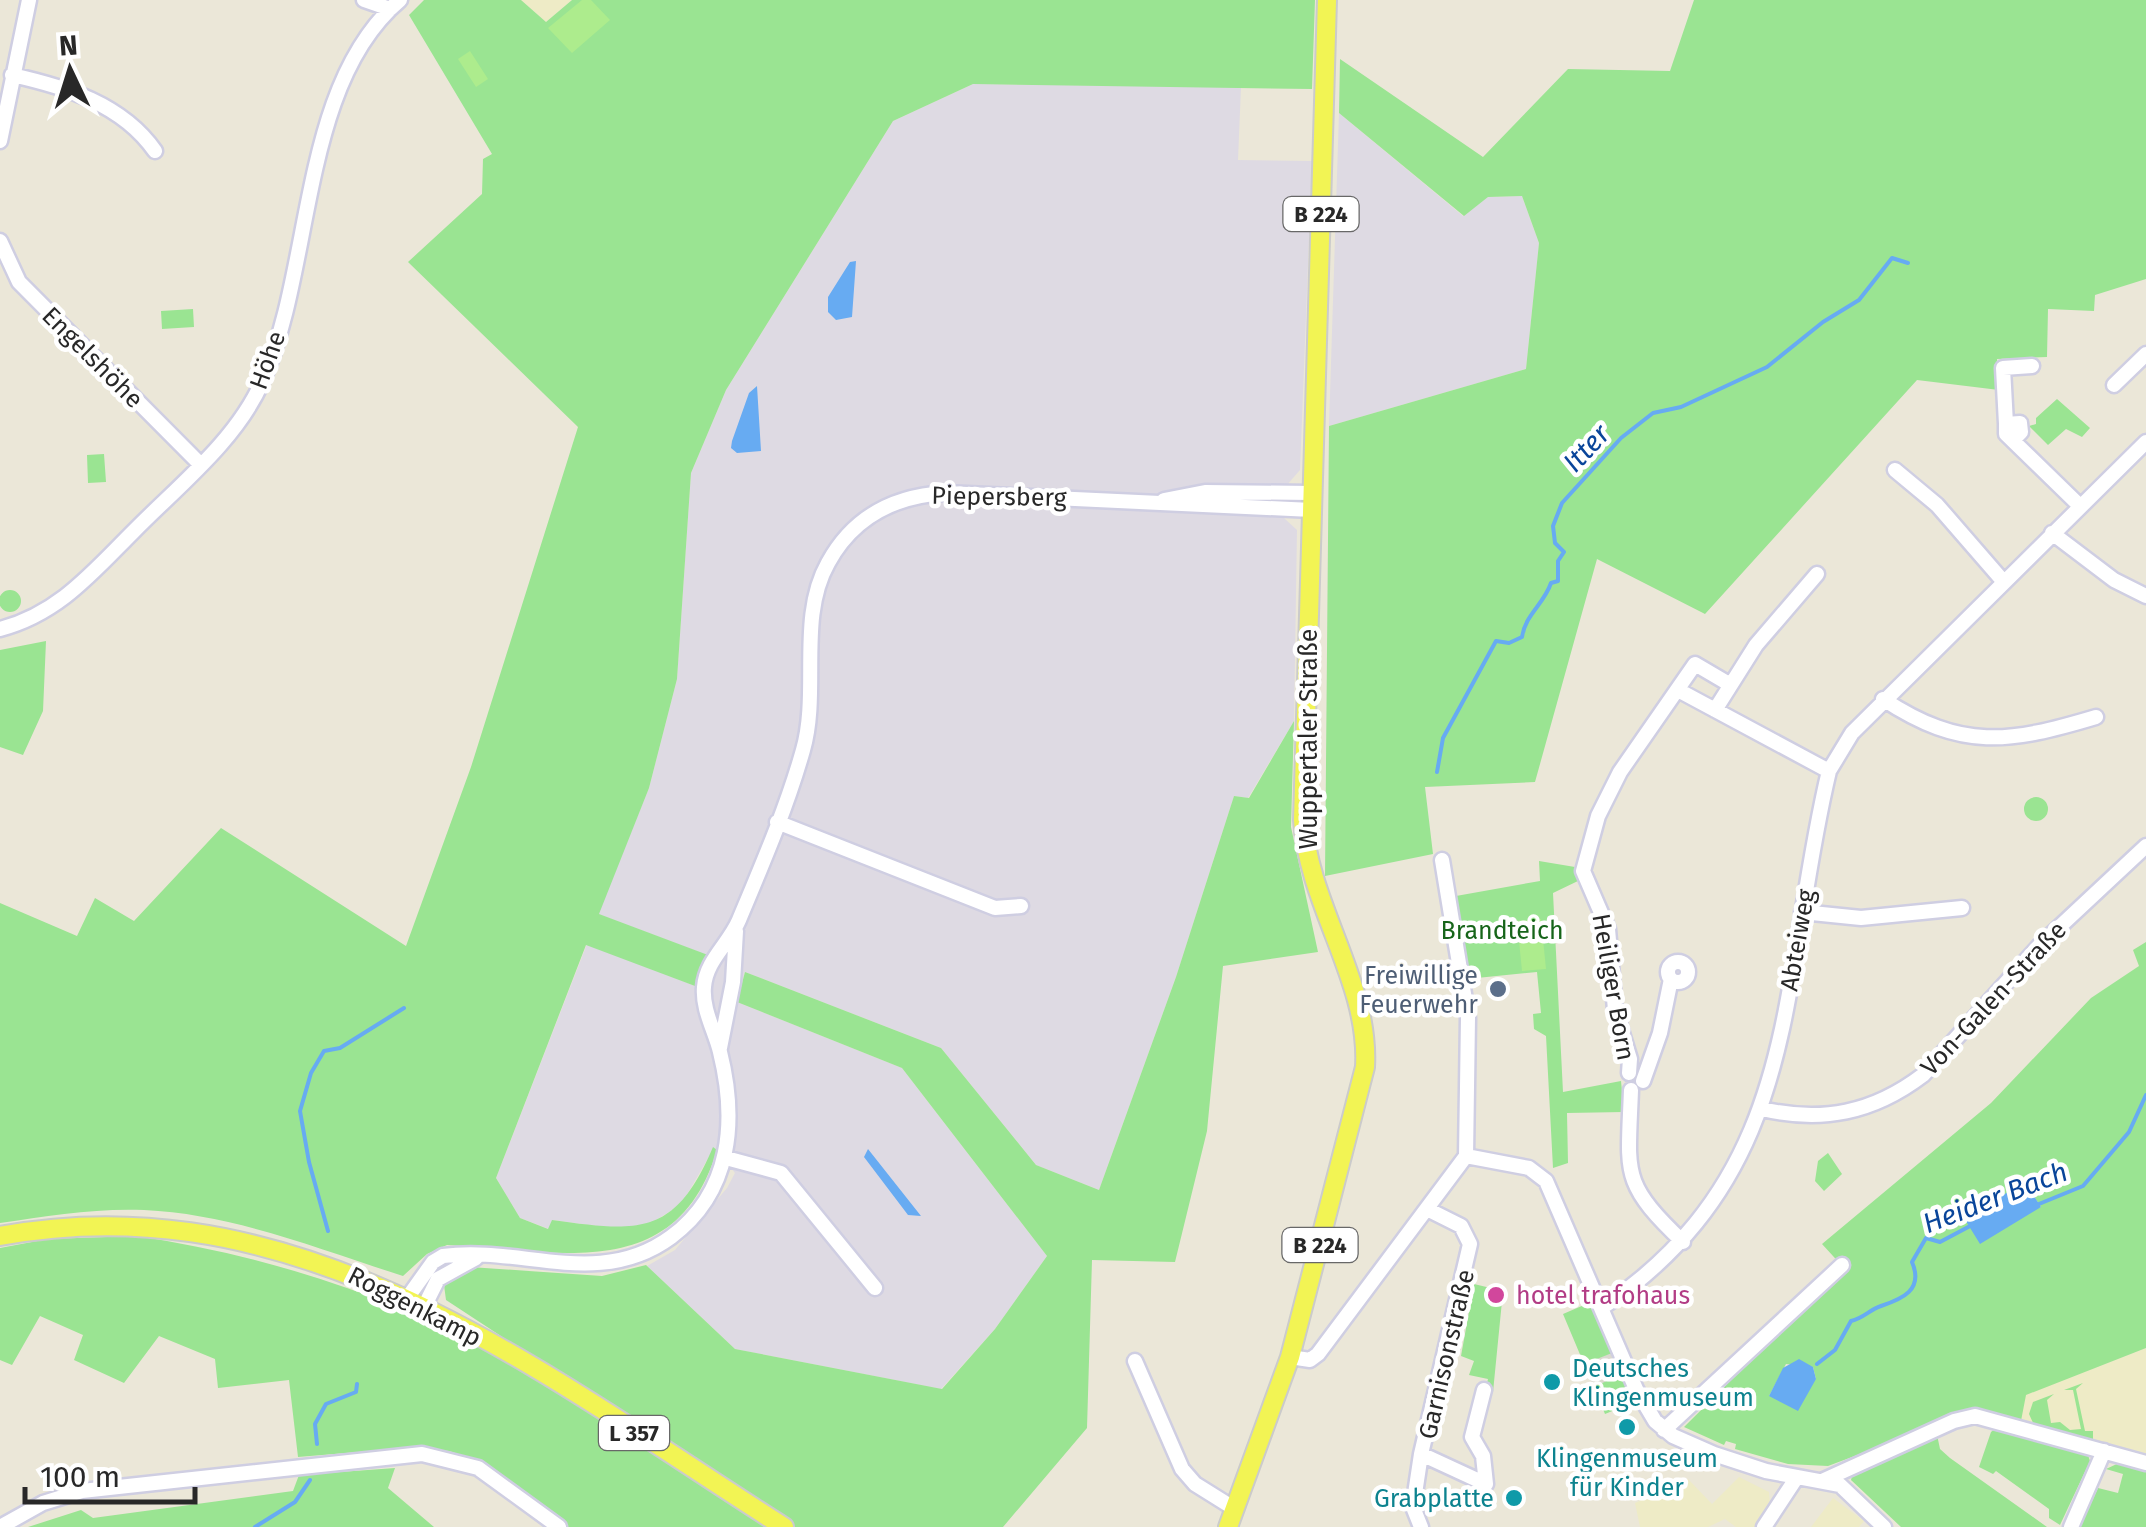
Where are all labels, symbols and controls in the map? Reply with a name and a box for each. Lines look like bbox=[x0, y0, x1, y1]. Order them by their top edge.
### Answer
north arrow bbox=[20, 20, 120, 120]
text: N bbox=[58, 28, 79, 63]
road number: B 224 bbox=[1284, 197, 1358, 231]
street label: Engelshöhe bbox=[36, 301, 149, 414]
street label: Höhe bbox=[244, 327, 292, 394]
water label: Itter bbox=[1556, 417, 1617, 479]
street label: Piepersberg bbox=[931, 481, 1067, 513]
street label: Wuppertaler Straße bbox=[1294, 629, 1324, 849]
street label: Abteiweg bbox=[1774, 887, 1822, 994]
street label: Heiliger Born bbox=[1585, 911, 1641, 1063]
street label: Von-Galen-Straße bbox=[1915, 915, 2073, 1082]
park label: Brandteich bbox=[1440, 916, 1564, 946]
place label: Freiwillige Feuerwehr bbox=[1359, 961, 1478, 1020]
marker: Freiwillige Feuerwehr bbox=[1487, 978, 1509, 1000]
water label: Heider Bach bbox=[1918, 1155, 2072, 1240]
road number: B 224 bbox=[1282, 1228, 1358, 1262]
street label: Roggenkamp bbox=[343, 1260, 486, 1353]
street label: Garnisonstraße bbox=[1413, 1266, 1481, 1442]
place label: hotel trafohaus bbox=[1516, 1281, 1690, 1311]
marker: hotel trafohaus bbox=[1485, 1284, 1507, 1306]
place label: Deutsches Klingenmuseum bbox=[1572, 1354, 1754, 1413]
marker: Deutsches Klingenmuseum bbox=[1541, 1371, 1563, 1393]
road number: L 357 bbox=[599, 1416, 669, 1450]
marker: Klingenmuseum für Kinder bbox=[1616, 1416, 1638, 1438]
scale bar bbox=[25, 1442, 195, 1504]
place label: Klingenmuseum für Kinder bbox=[1536, 1444, 1718, 1503]
text: 100 m bbox=[40, 1459, 120, 1495]
place label: Grabplatte bbox=[1374, 1484, 1494, 1514]
marker: Grabplatte bbox=[1503, 1487, 1525, 1509]

